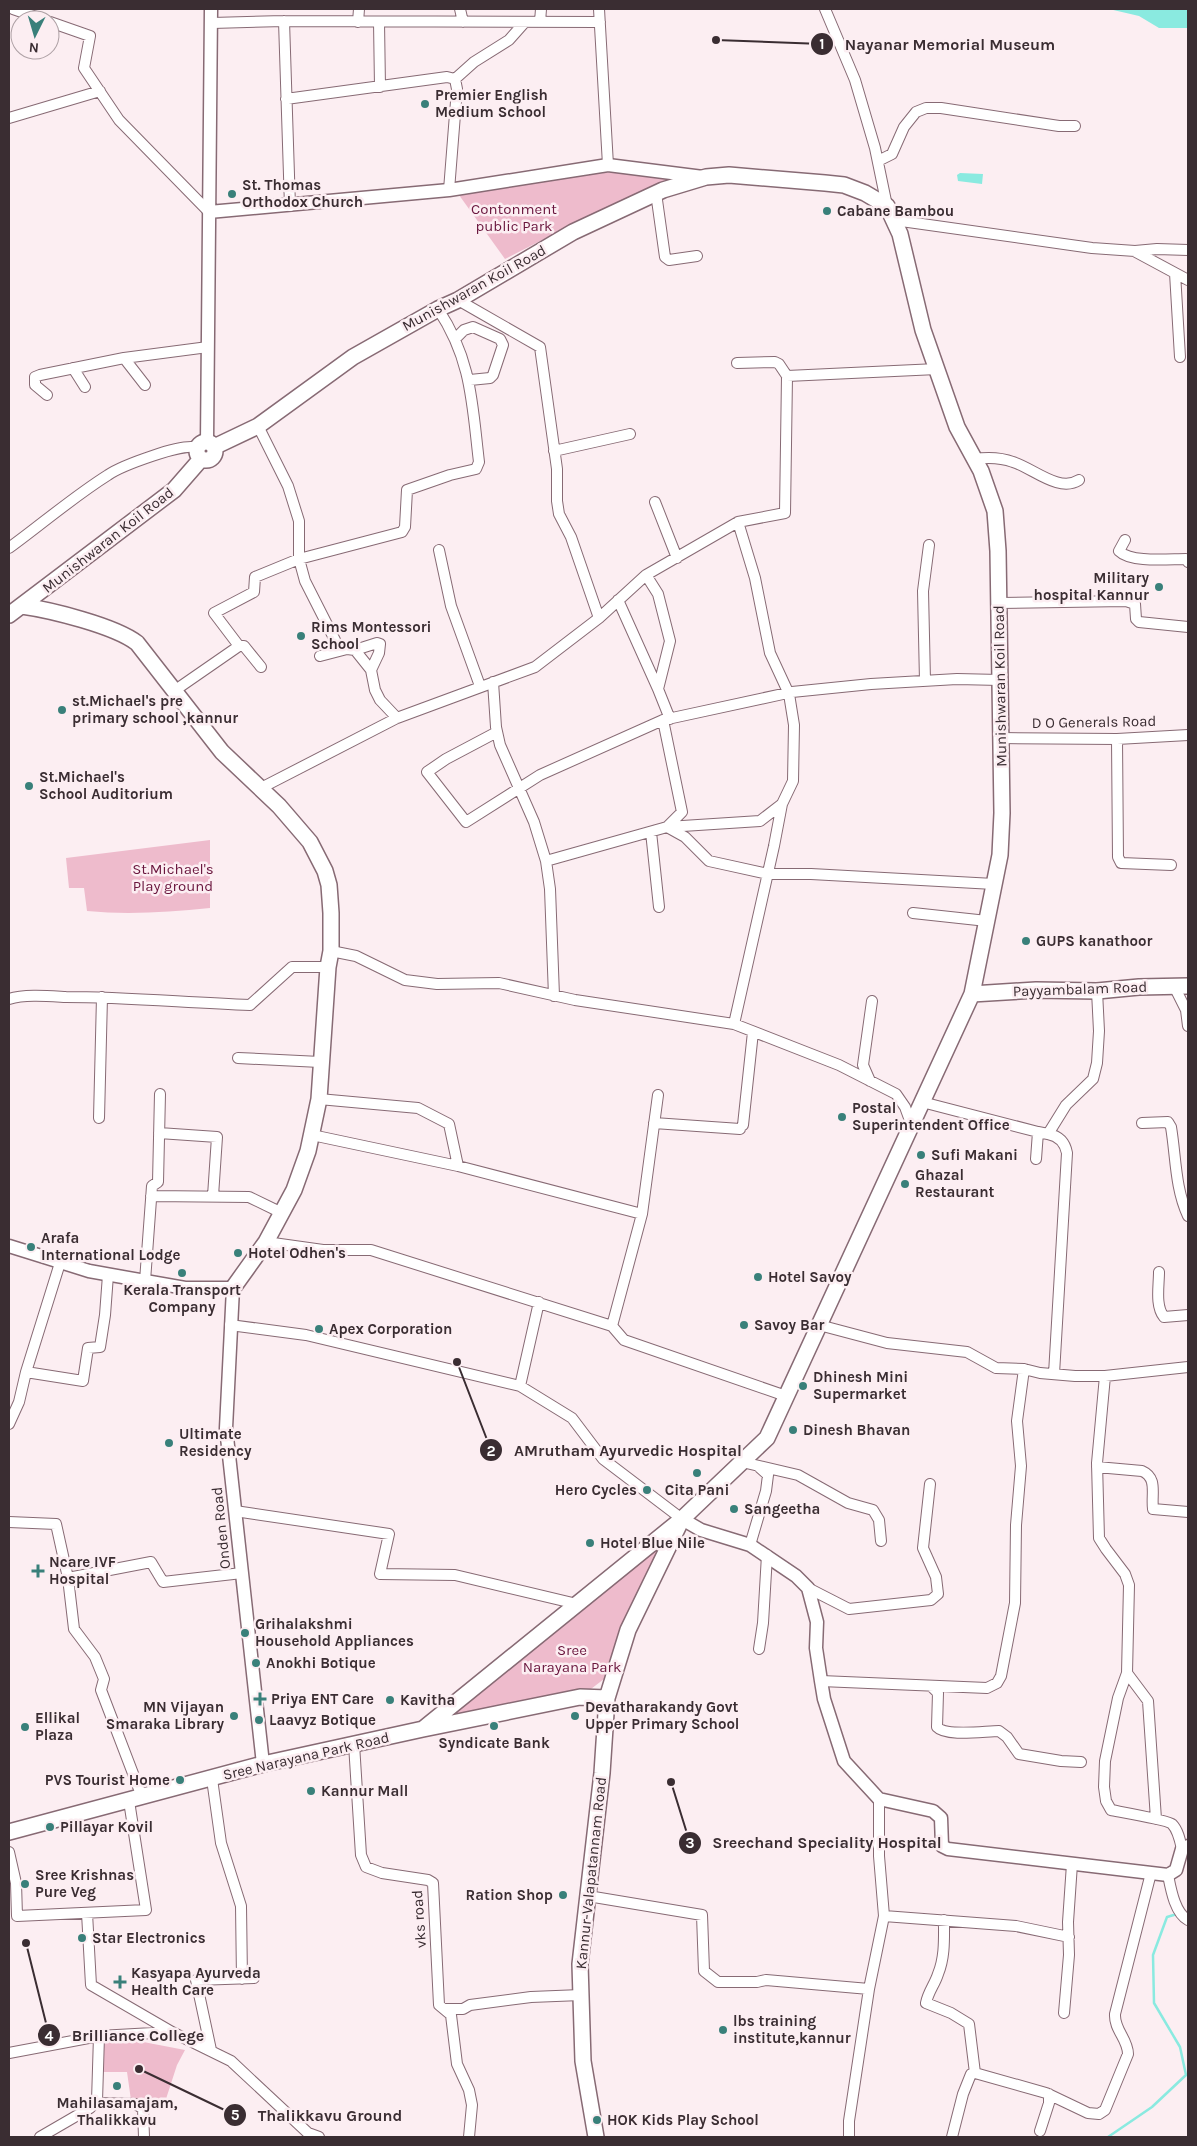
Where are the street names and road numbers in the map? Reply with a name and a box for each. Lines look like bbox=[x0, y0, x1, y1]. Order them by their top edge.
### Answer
street label: Munishwaran Koil Road bbox=[399, 241, 549, 335]
street label: Munishwaran Koil Road bbox=[39, 483, 177, 597]
street label: Munishwaran Koil Road bbox=[990, 605, 1010, 767]
street label: D O Generals Road bbox=[1032, 712, 1156, 732]
street label: Payyambalam Road bbox=[1012, 978, 1148, 1000]
street label: Onden Road bbox=[208, 1486, 234, 1570]
street label: Sree Narayana Park Road bbox=[221, 1728, 391, 1784]
street label: Kannur-Valapatannam Road bbox=[572, 1776, 610, 1970]
street label: vks road bbox=[408, 1889, 430, 1949]

